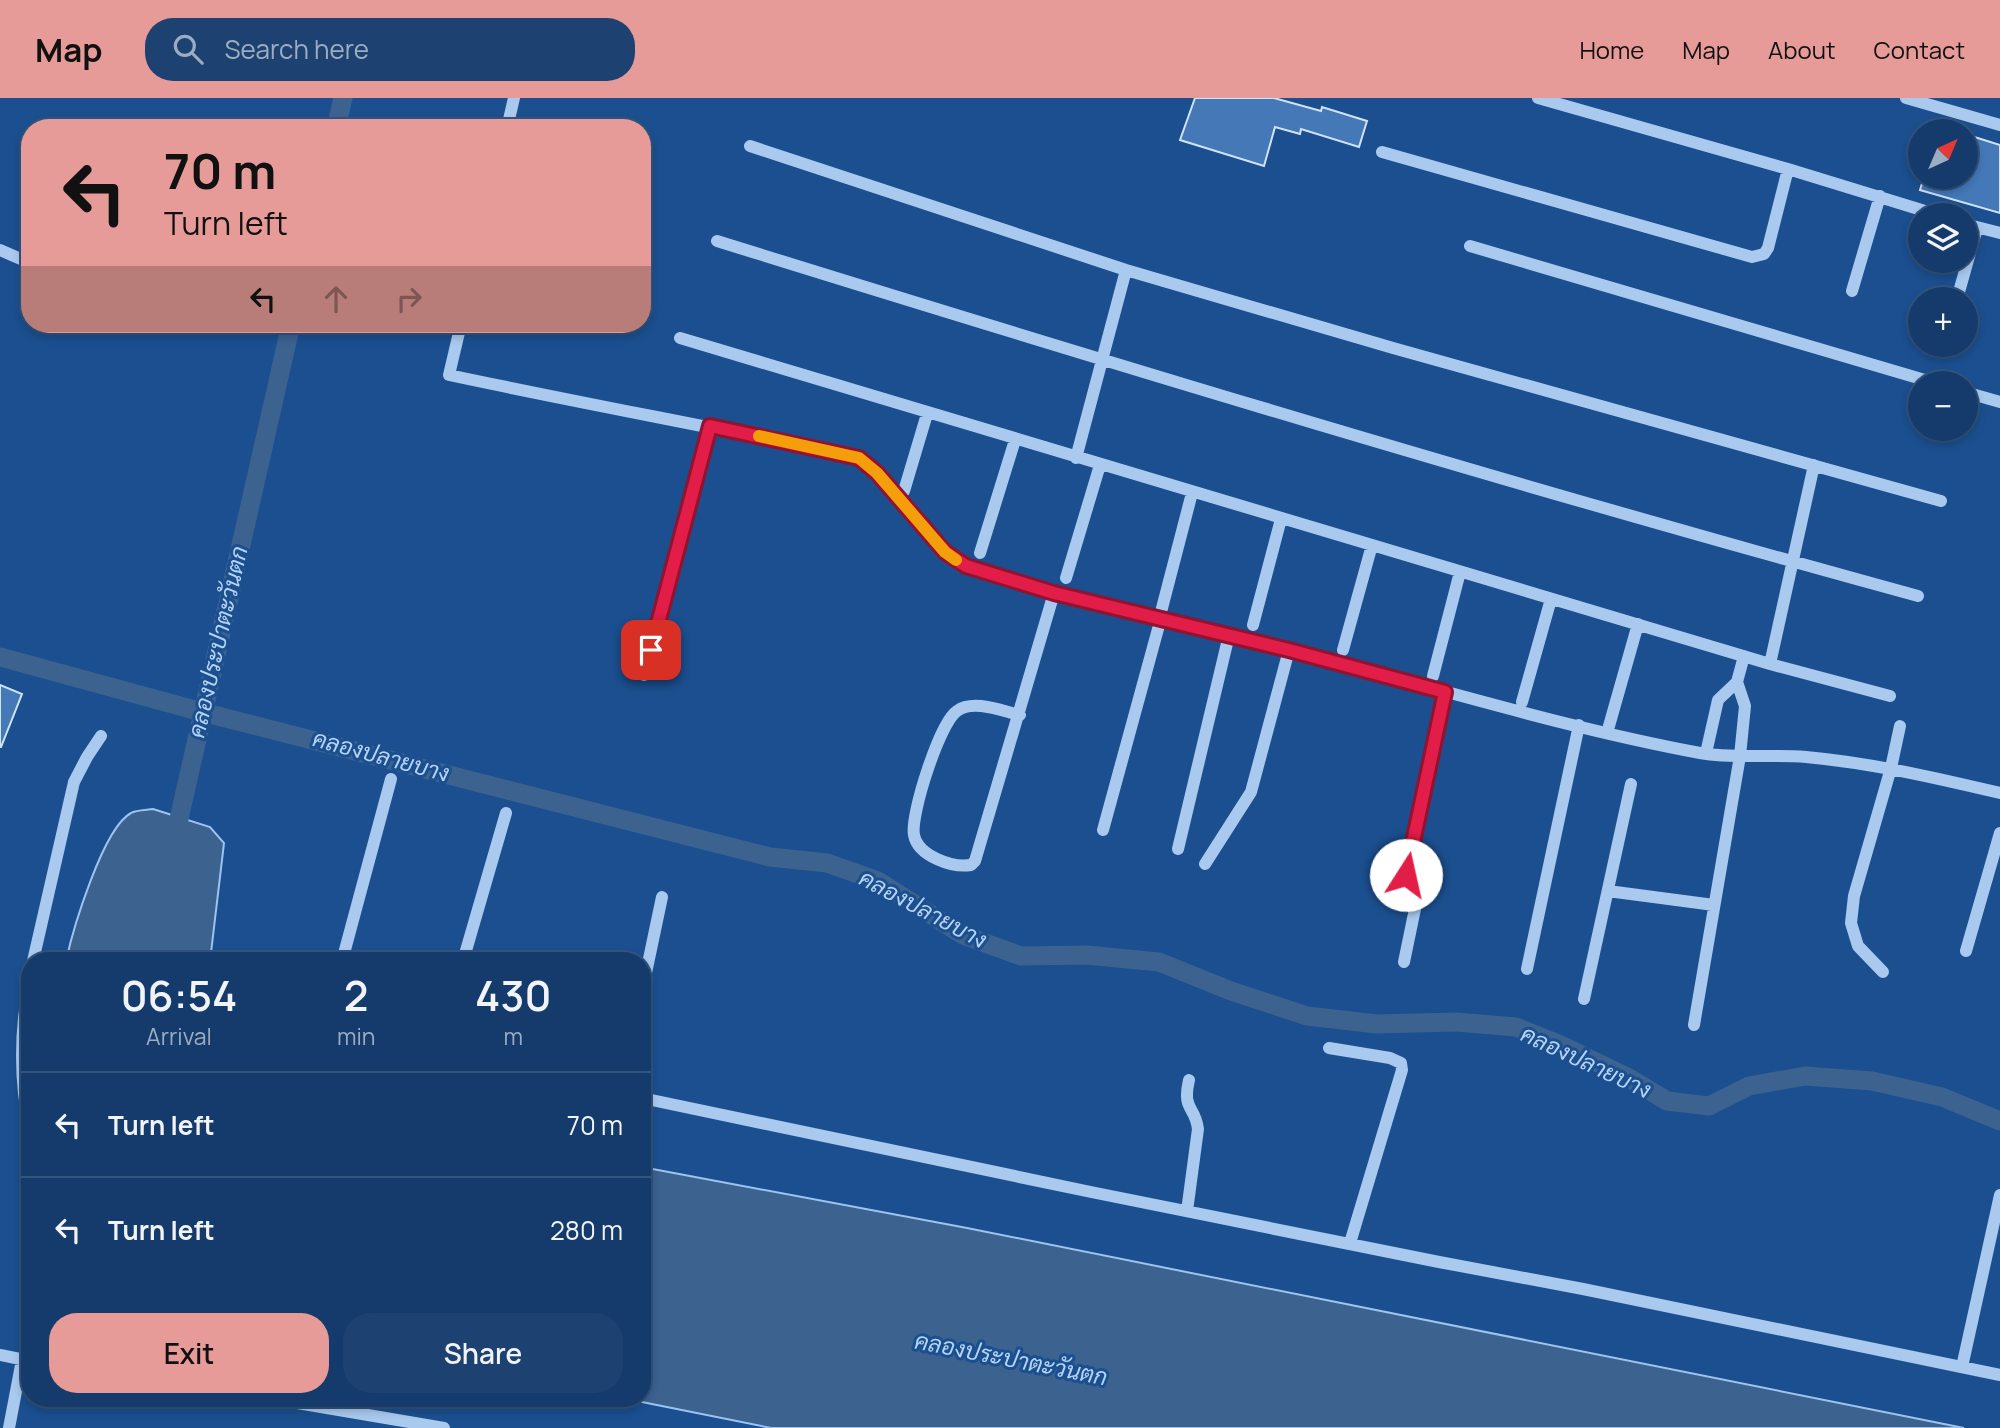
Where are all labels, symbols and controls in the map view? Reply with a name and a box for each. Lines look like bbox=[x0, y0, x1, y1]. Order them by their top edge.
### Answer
search box bbox=[145, 18, 635, 81]
text: Map bbox=[35, 27, 103, 72]
icon: search bbox=[169, 30, 207, 68]
text: Search here bbox=[225, 31, 369, 67]
text: Home bbox=[1579, 33, 1644, 66]
text: Map bbox=[1682, 33, 1730, 66]
text: About bbox=[1768, 33, 1836, 66]
text: Contact bbox=[1874, 33, 1965, 66]
north arrow bbox=[1908, 119, 1978, 189]
map controls bbox=[1908, 119, 1978, 441]
text: 70 m bbox=[164, 137, 276, 204]
icon: left bbox=[49, 147, 140, 238]
text: Turn left bbox=[164, 201, 288, 245]
button: layers bbox=[1908, 203, 1978, 273]
icon: left bbox=[244, 280, 282, 318]
icon: ahead bbox=[317, 280, 355, 318]
icon: right bbox=[390, 280, 428, 318]
button: + bbox=[1908, 287, 1978, 357]
button: − bbox=[1908, 371, 1978, 441]
water label: คลองประปาตะวันตก bbox=[179, 543, 255, 741]
pin bbox=[621, 620, 681, 680]
icon: arrive bbox=[632, 631, 670, 669]
water label: คลองปลายบาง bbox=[309, 721, 453, 789]
position arrow bbox=[1369, 838, 1443, 912]
water label: คลองปลายบาง bbox=[854, 861, 993, 955]
text: 06:54 bbox=[121, 966, 237, 1024]
text: 2 bbox=[344, 966, 369, 1024]
text: 430 bbox=[475, 966, 551, 1024]
water label: คลองปลายบาง bbox=[1516, 1017, 1657, 1105]
text: Arrival bbox=[146, 1020, 212, 1052]
text: min bbox=[337, 1020, 375, 1052]
text: m bbox=[503, 1020, 523, 1052]
icon: left bbox=[49, 1106, 87, 1144]
text: Turn left bbox=[108, 1107, 215, 1143]
text: 70 m bbox=[567, 1107, 623, 1143]
icon: left bbox=[49, 1211, 87, 1249]
text: Turn left bbox=[108, 1212, 215, 1248]
text: 280 m bbox=[550, 1212, 623, 1248]
button: Exit bbox=[49, 1313, 329, 1393]
button: Share bbox=[343, 1313, 623, 1393]
water label: คลองประปาตะวันตก bbox=[912, 1324, 1110, 1392]

